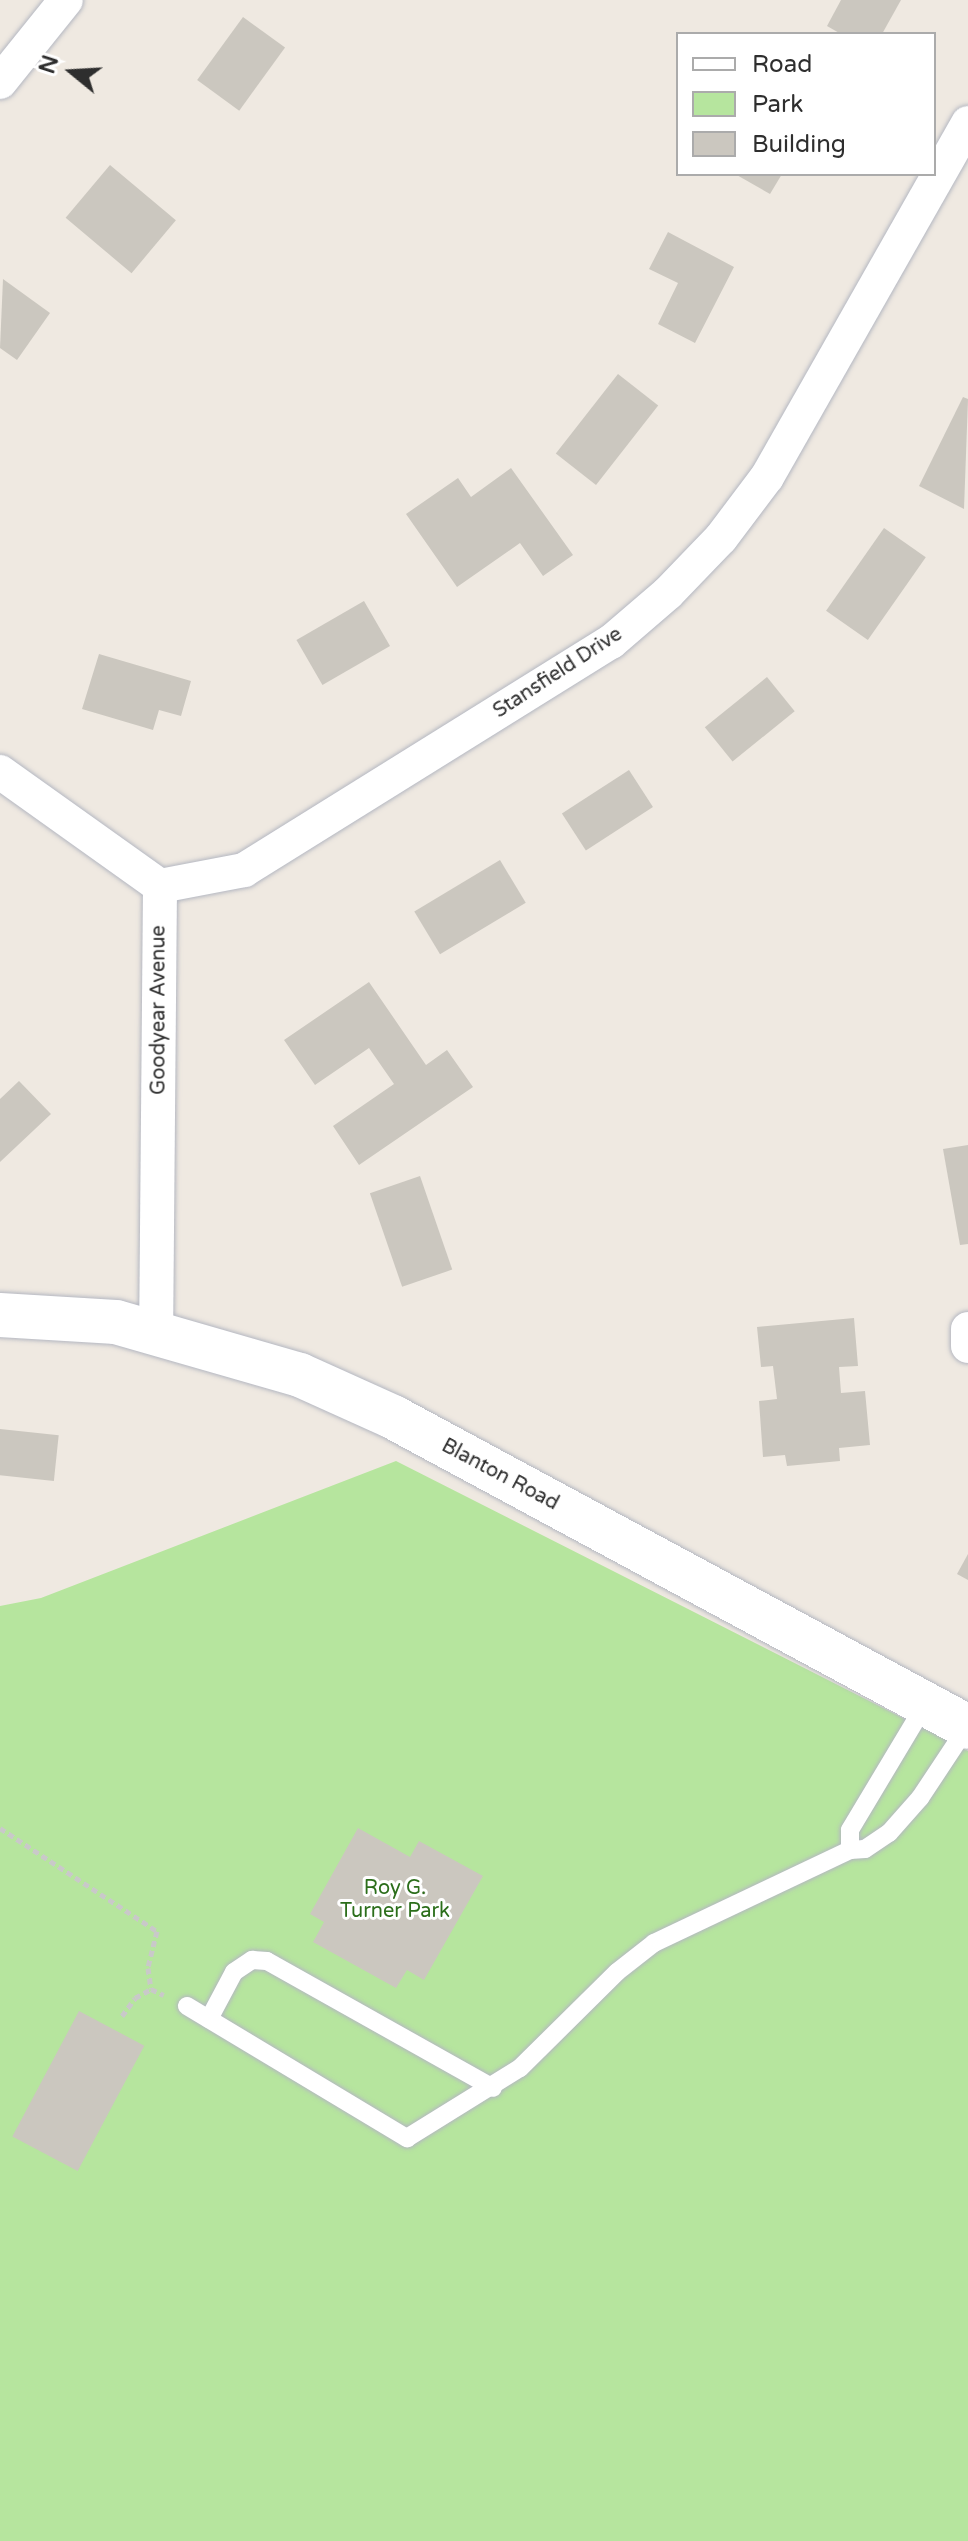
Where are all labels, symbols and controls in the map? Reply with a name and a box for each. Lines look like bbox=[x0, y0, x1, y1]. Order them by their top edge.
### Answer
north arrow bbox=[32, 32, 112, 112]
legend bbox=[676, 32, 936, 176]
text: Road bbox=[752, 50, 812, 79]
text: N bbox=[34, 52, 64, 77]
text: Park bbox=[752, 90, 803, 119]
text: Building bbox=[752, 130, 846, 159]
street label: Stansfield Drive bbox=[489, 622, 627, 724]
street label: Goodyear Avenue bbox=[147, 925, 171, 1095]
street label: Blanton Road bbox=[437, 1434, 563, 1516]
park label: Roy G. Turner Park bbox=[340, 1876, 450, 1923]

